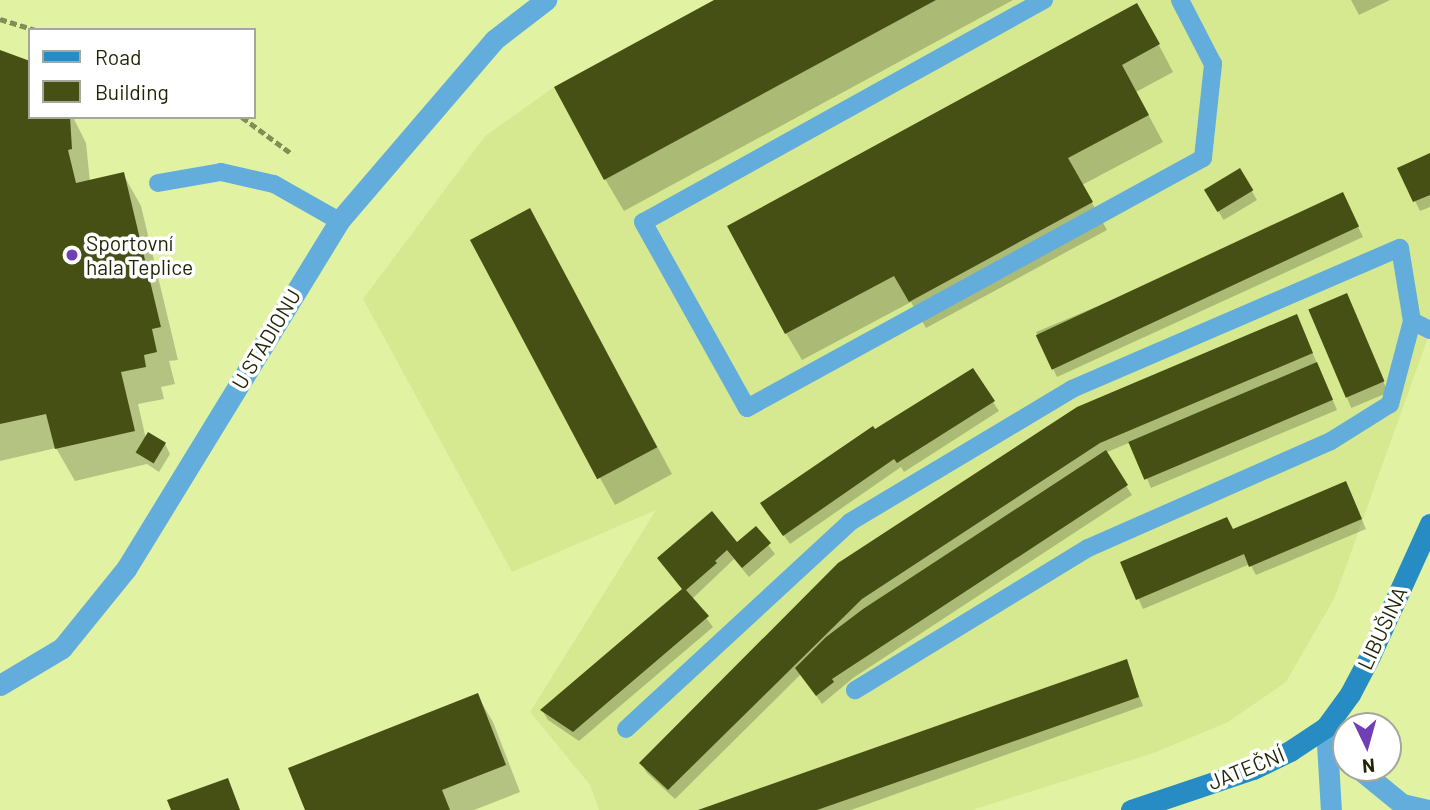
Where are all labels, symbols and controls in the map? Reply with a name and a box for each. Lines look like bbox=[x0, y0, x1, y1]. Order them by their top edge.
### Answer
legend bbox=[28, 28, 256, 119]
text: Road bbox=[95, 44, 141, 69]
text: Building bbox=[95, 79, 169, 104]
place label: Sportovní hala Teplice bbox=[86, 230, 193, 280]
marker: Sportovní hala Teplice bbox=[64, 247, 80, 263]
street label: U STADIONU bbox=[226, 284, 306, 394]
street label: LIBUŠINA bbox=[1352, 582, 1412, 674]
north arrow bbox=[1332, 712, 1402, 782]
street label: JATEČNÍ bbox=[1204, 741, 1288, 795]
text: N bbox=[1361, 754, 1376, 778]

